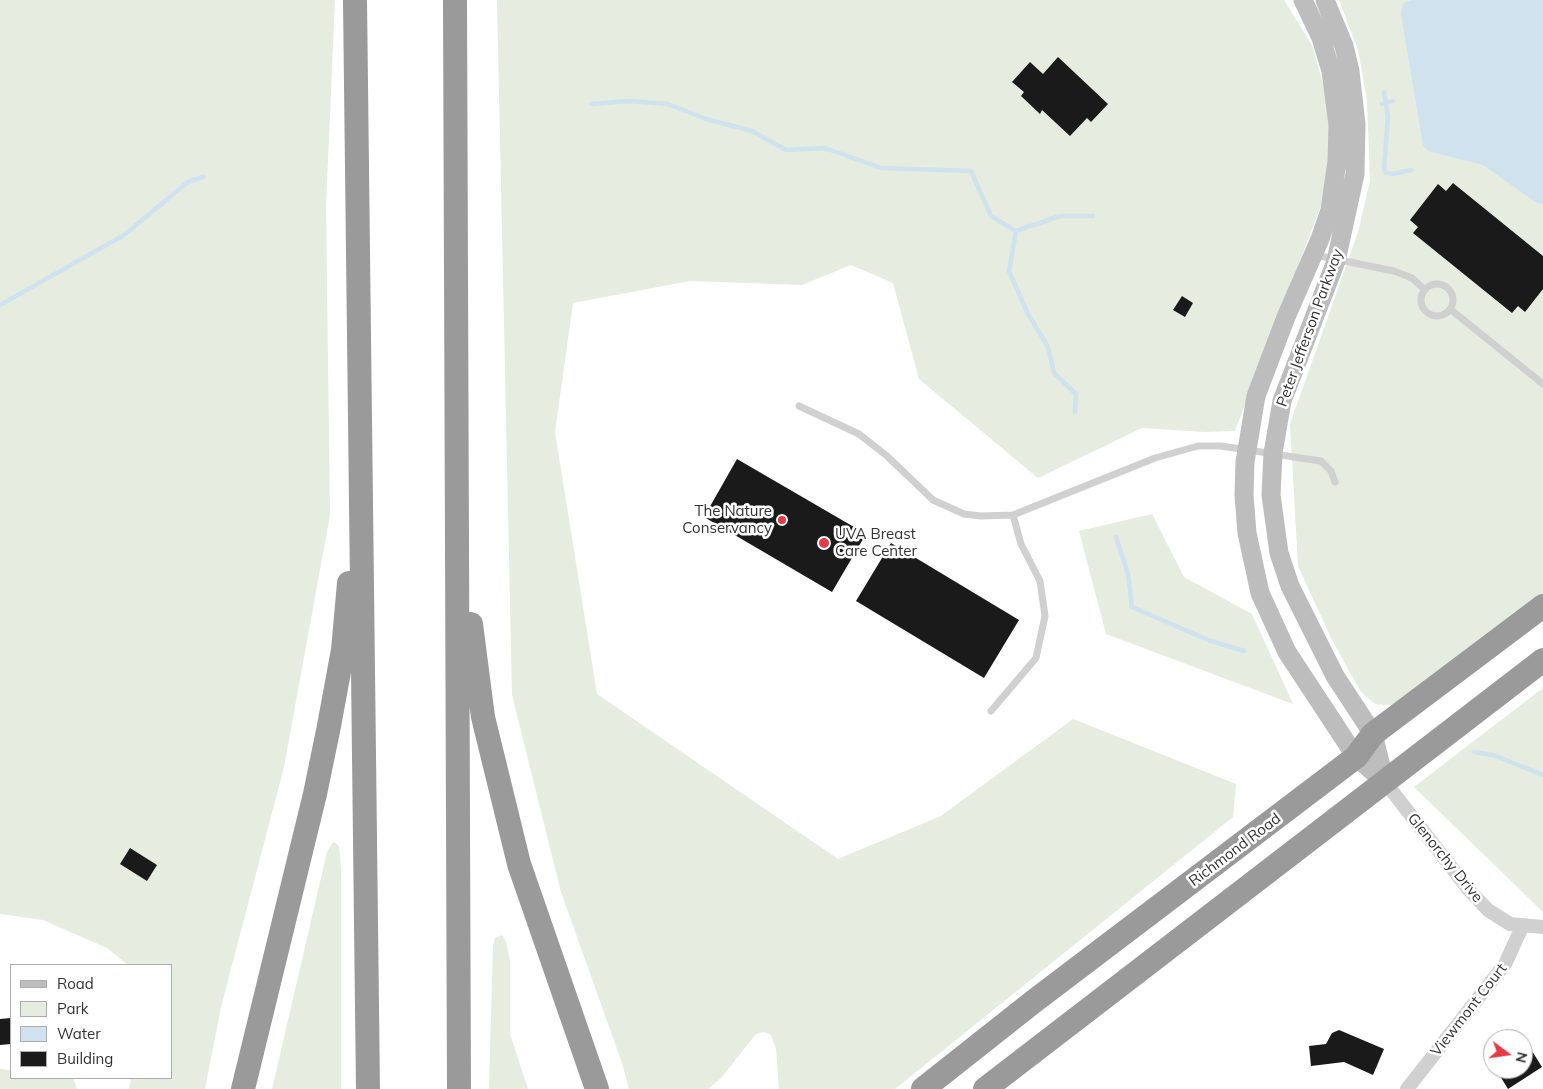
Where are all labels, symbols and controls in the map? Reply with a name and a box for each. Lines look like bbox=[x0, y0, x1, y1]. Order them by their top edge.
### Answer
street label: Peter Jefferson Parkway bbox=[1273, 247, 1347, 409]
place label: The Nature Conservancy bbox=[682, 502, 772, 537]
marker: The Nature Conservancy bbox=[776, 514, 788, 526]
place label: UVA Breast Care Center bbox=[835, 525, 917, 560]
marker: UVA Breast Care Center bbox=[817, 536, 831, 550]
street label: Richmond Road bbox=[1186, 810, 1284, 890]
street label: Glenorchy Drive bbox=[1404, 810, 1486, 906]
street label: Viewmont Court bbox=[1427, 960, 1511, 1060]
legend bbox=[10, 964, 172, 1079]
text: Road bbox=[57, 974, 94, 993]
text: Park bbox=[57, 999, 89, 1018]
text: Water bbox=[57, 1024, 101, 1043]
north arrow bbox=[1483, 1029, 1533, 1079]
text: Building bbox=[57, 1049, 113, 1068]
text: N bbox=[1512, 1050, 1532, 1065]

